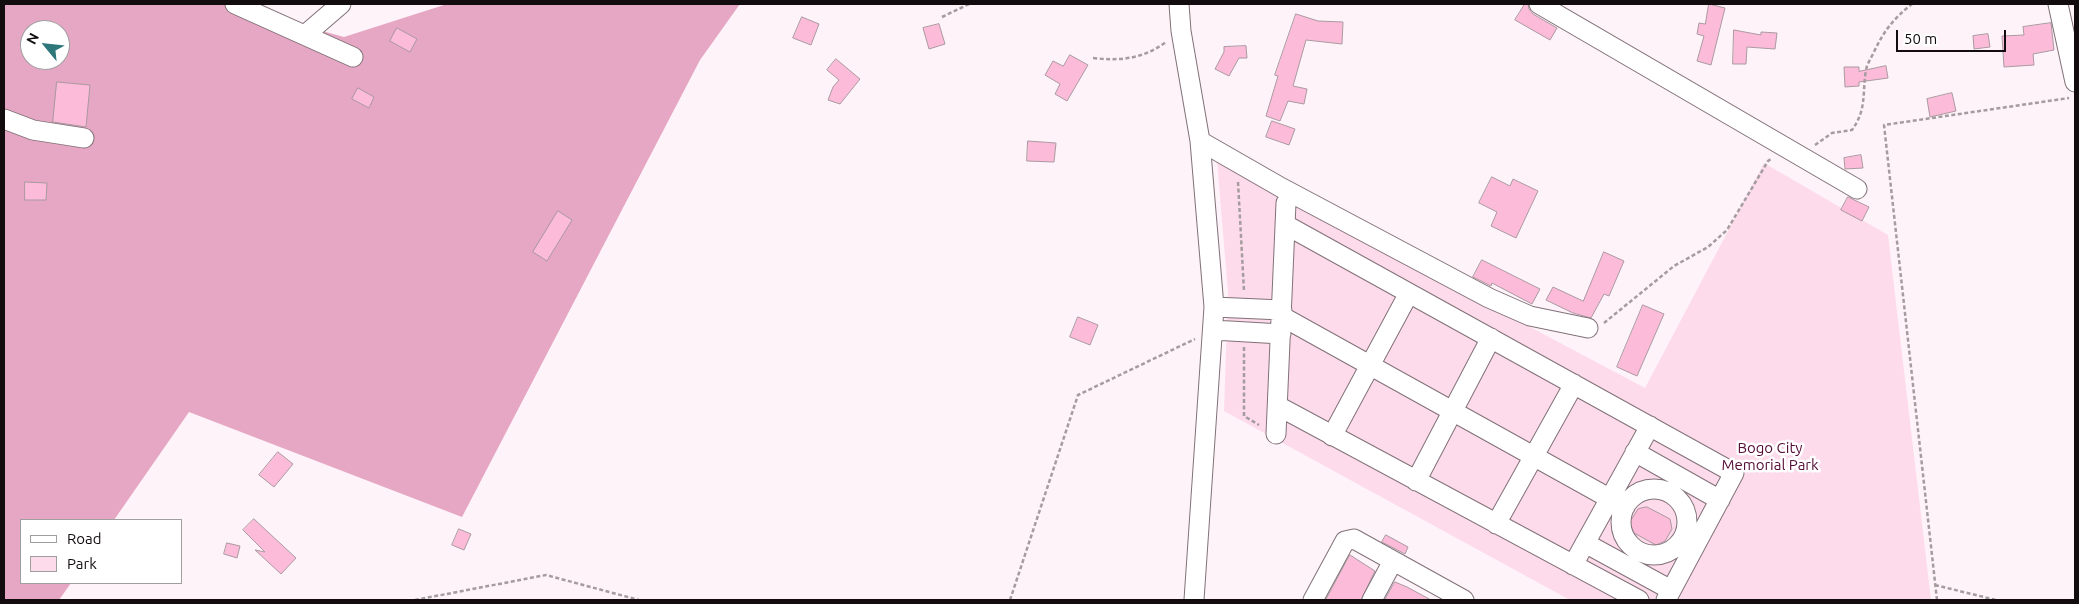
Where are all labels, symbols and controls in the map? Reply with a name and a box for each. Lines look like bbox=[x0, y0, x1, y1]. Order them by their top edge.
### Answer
north arrow bbox=[20, 20, 70, 70]
scale bar bbox=[1899, 20, 2009, 52]
text: N bbox=[23, 30, 42, 47]
text: 50 m bbox=[1904, 30, 1937, 47]
park label: Bogo City Memorial Park bbox=[1721, 439, 1819, 474]
legend bbox=[20, 519, 182, 584]
text: Road bbox=[67, 530, 102, 547]
text: Park bbox=[67, 555, 97, 572]

